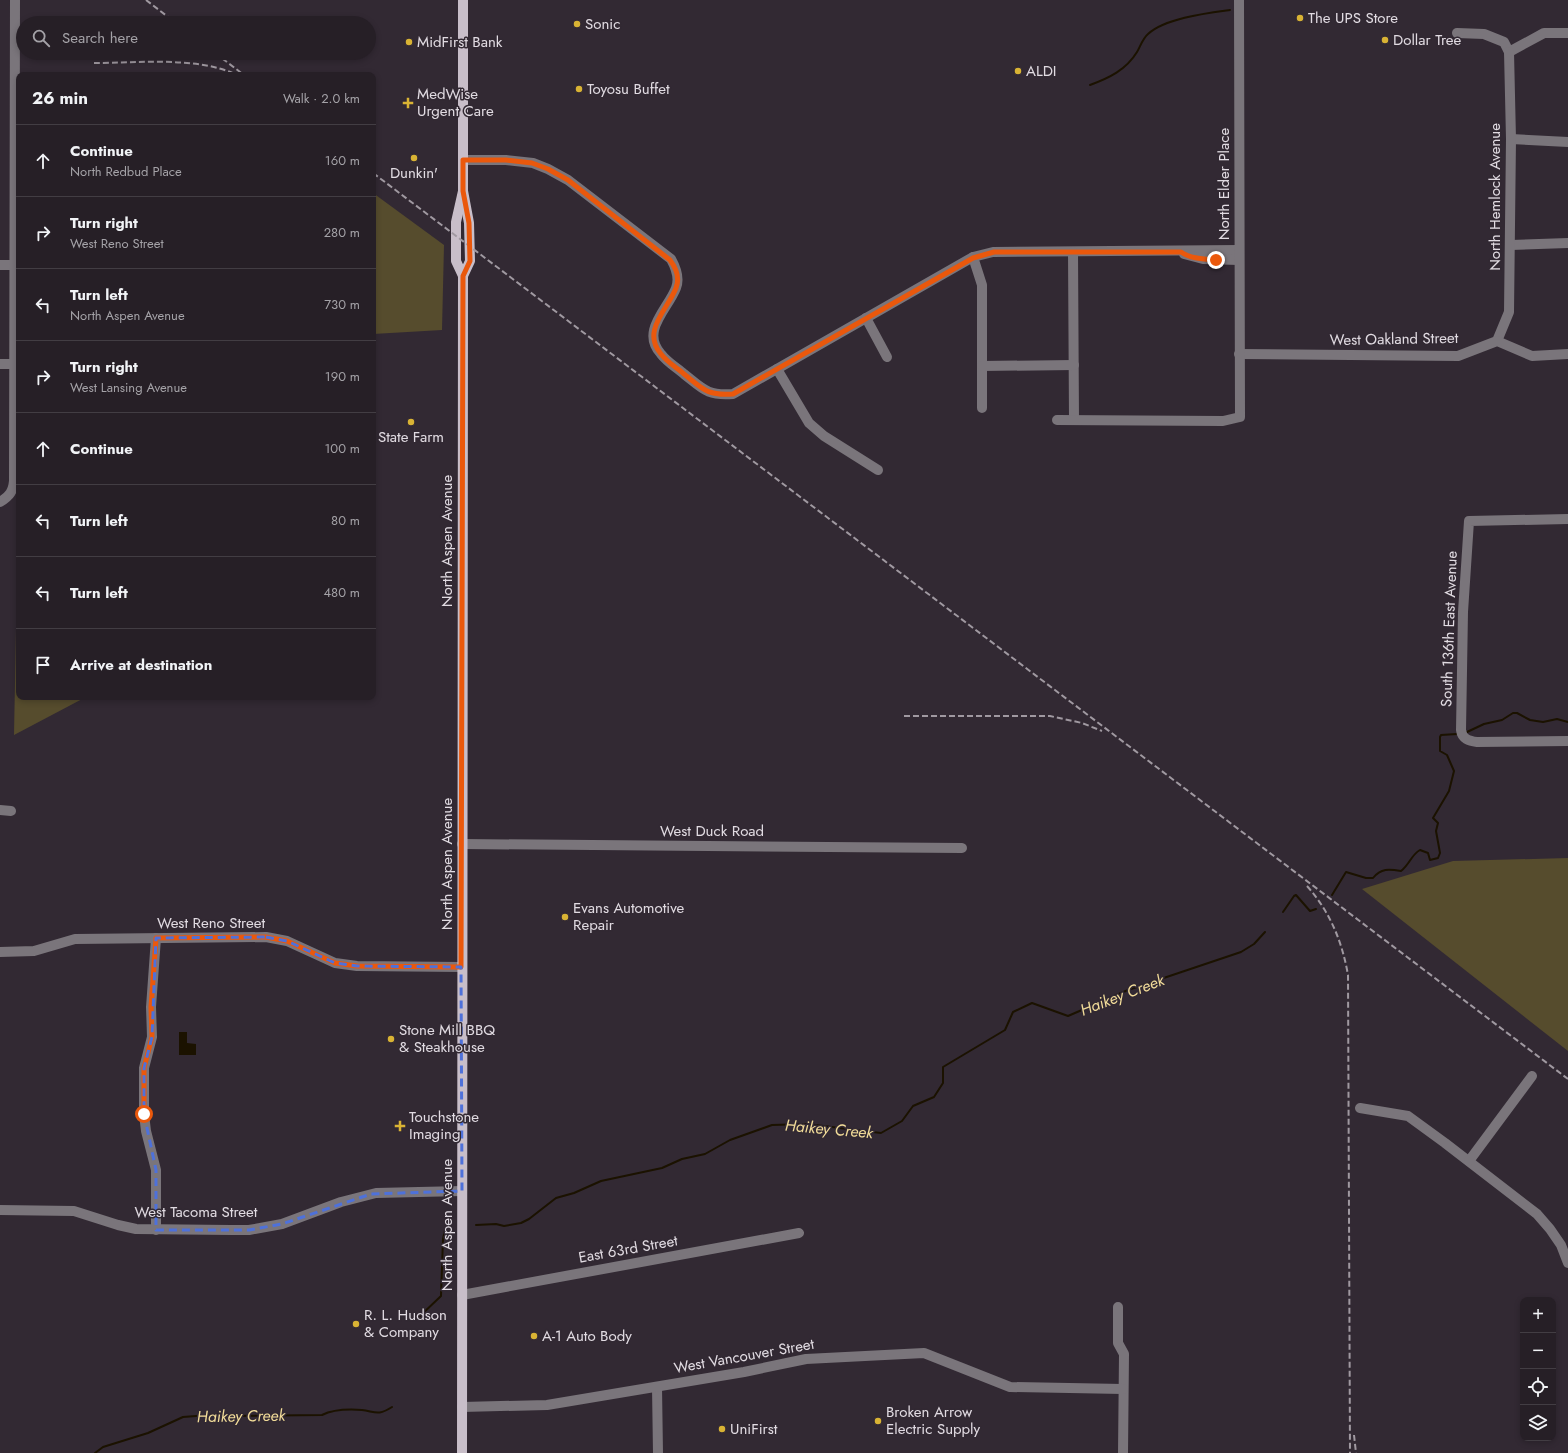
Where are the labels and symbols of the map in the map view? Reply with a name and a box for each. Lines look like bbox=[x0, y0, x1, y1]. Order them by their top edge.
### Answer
place label: The UPS Store bbox=[1308, 7, 1398, 29]
place label: Sonic bbox=[585, 13, 620, 35]
marker: The UPS Store bbox=[1295, 13, 1305, 23]
marker: Sonic bbox=[572, 19, 582, 29]
place label: Dollar Tree bbox=[1393, 29, 1462, 51]
place label: MidFirst Bank bbox=[417, 31, 503, 53]
marker: Dollar Tree bbox=[1380, 35, 1390, 45]
marker: MidFirst Bank bbox=[404, 37, 414, 47]
place label: ALDI bbox=[1026, 60, 1057, 82]
marker: ALDI bbox=[1013, 66, 1023, 76]
place label: Toyosu Buffet bbox=[587, 78, 670, 100]
place label: MedWise Urgent Care bbox=[417, 83, 494, 122]
marker: Toyosu Buffet bbox=[574, 84, 584, 94]
marker: MedWise Urgent Care bbox=[402, 97, 414, 109]
street label: North Hemlock Avenue bbox=[1484, 123, 1506, 271]
street label: North Elder Place bbox=[1213, 128, 1235, 240]
marker: Dunkin' bbox=[409, 153, 419, 163]
place label: Dunkin' bbox=[390, 162, 438, 184]
route end bbox=[1207, 251, 1225, 269]
street label: West Oakland Street bbox=[1330, 327, 1459, 351]
marker: State Farm bbox=[406, 417, 416, 427]
place label: State Farm bbox=[378, 426, 444, 448]
street label: North Aspen Avenue bbox=[436, 475, 458, 607]
street label: South 136th East Avenue bbox=[1435, 550, 1463, 707]
street label: North Aspen Avenue bbox=[436, 798, 458, 930]
street label: West Duck Road bbox=[660, 820, 764, 842]
place label: Evans Automotive Repair bbox=[573, 897, 685, 936]
street label: West Reno Street bbox=[157, 912, 265, 934]
marker: Evans Automotive Repair bbox=[560, 912, 570, 922]
water label: Haikey Creek bbox=[1077, 968, 1169, 1022]
place label: Stone Mill BBQ & Steakhouse bbox=[399, 1019, 495, 1058]
marker: Stone Mill BBQ & Steakhouse bbox=[386, 1034, 396, 1044]
route start bbox=[135, 1105, 153, 1123]
place label: Touchstone Imaging bbox=[409, 1106, 479, 1145]
water label: Haikey Creek bbox=[784, 1114, 875, 1144]
marker: Touchstone Imaging bbox=[394, 1120, 406, 1132]
street label: North Aspen Avenue bbox=[436, 1159, 458, 1291]
street label: West Tacoma Street bbox=[135, 1201, 258, 1223]
street label: East 63rd Street bbox=[577, 1229, 680, 1269]
place label: R. L. Hudson & Company bbox=[364, 1304, 447, 1343]
marker: R. L. Hudson & Company bbox=[351, 1319, 361, 1329]
place label: A-1 Auto Body bbox=[542, 1325, 632, 1347]
marker: A-1 Auto Body bbox=[529, 1331, 539, 1341]
street label: West Vancouver Street bbox=[672, 1333, 816, 1379]
place label: Broken Arrow Electric Supply bbox=[886, 1401, 981, 1440]
water label: Haikey Creek bbox=[197, 1404, 287, 1428]
marker: Broken Arrow Electric Supply bbox=[873, 1416, 883, 1426]
place label: UniFirst bbox=[730, 1418, 778, 1440]
marker: UniFirst bbox=[717, 1424, 727, 1434]

